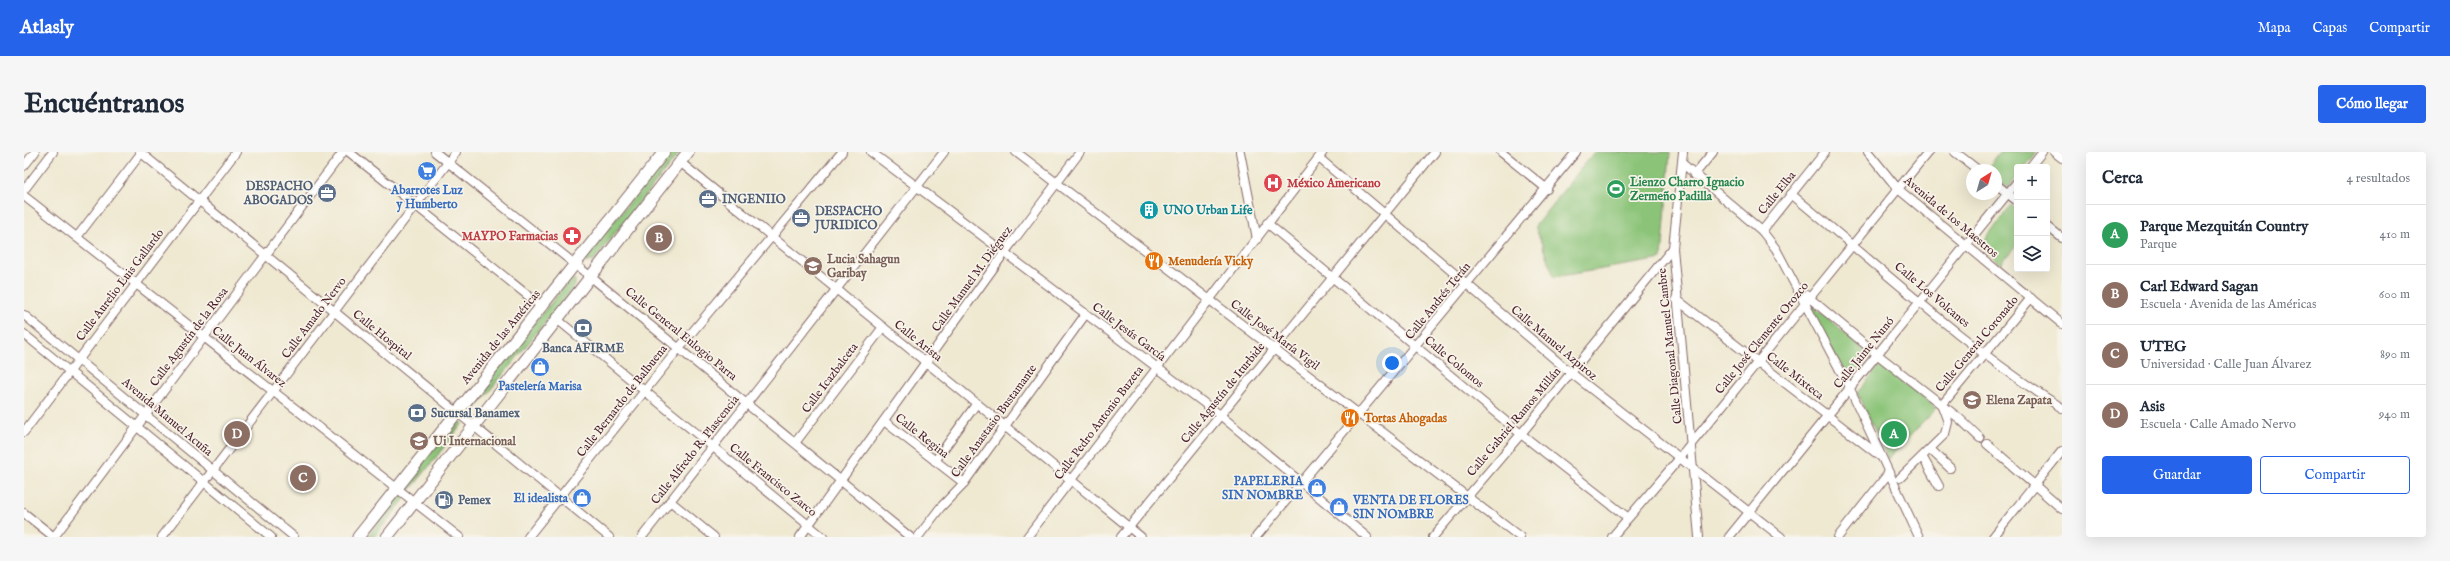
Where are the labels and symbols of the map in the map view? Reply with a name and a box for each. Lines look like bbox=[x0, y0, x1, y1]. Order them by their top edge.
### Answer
supermarket icon: Abarrotes Luz y Humberto bbox=[416, 160, 438, 182]
north arrow bbox=[1966, 164, 2002, 200]
street label: Calle Elba bbox=[1755, 168, 1800, 218]
hospital icon: México Americano bbox=[1262, 172, 1284, 194]
street label: Avenida de los Maestros bbox=[1900, 172, 2001, 261]
place label: Lienzo Charro Ignacio Zermeño Padilla bbox=[1629, 175, 1745, 204]
place label: México Americano bbox=[1287, 176, 1381, 191]
sports icon: Lienzo Charro Ignacio Zermeño Padilla bbox=[1605, 178, 1627, 200]
place label: DESPACHO ABOGADOS bbox=[243, 179, 313, 208]
office icon: DESPACHO ABOGADOS bbox=[316, 182, 338, 204]
place label: Abarrotes Luz y Humberto bbox=[390, 183, 463, 213]
office icon: INGENIIO bbox=[697, 188, 719, 210]
place label: INGENIIO bbox=[722, 192, 786, 207]
building icon: UNO Urban Life bbox=[1138, 199, 1160, 221]
place label: UNO Urban Life bbox=[1162, 203, 1253, 218]
place label: DESPACHO JURIDICO bbox=[813, 204, 882, 234]
office icon: DESPACHO JURIDICO bbox=[790, 207, 812, 229]
pin: B bbox=[646, 223, 672, 253]
street label: Calle Manuel M. Diéguez bbox=[928, 223, 1016, 335]
street label: Calle Aurelio Luis Gallardo bbox=[73, 225, 167, 344]
pharmacy icon: MAYPO Farmacias bbox=[561, 225, 583, 247]
place label: MAYPO Farmacias bbox=[462, 229, 559, 244]
restaurant icon: Menudería Vicky bbox=[1143, 250, 1165, 272]
place label: Lucia Sahagun Garibay bbox=[826, 252, 901, 282]
place label: Menudería Vicky bbox=[1168, 254, 1254, 270]
school or university icon: Lucia Sahagun Garibay bbox=[802, 255, 824, 277]
street label: Calle Andrés Terán bbox=[1402, 259, 1474, 343]
street label: Calle Los Volcanes bbox=[1891, 259, 1973, 331]
street label: Calle Diagonal Manuel Cambre bbox=[1654, 267, 1686, 425]
street label: Calle Amado Nervo bbox=[278, 274, 350, 362]
street label: Calle José Clemente Orozco bbox=[1712, 278, 1813, 398]
street label: Calle Agustín de la Rosa bbox=[147, 284, 232, 390]
street label: Calle General Eulogio Parra bbox=[622, 284, 741, 384]
street label: Avenida de las Américas bbox=[458, 287, 544, 388]
street label: Calle General Coronado bbox=[1932, 292, 2022, 395]
street label: Calle José María Vigil bbox=[1227, 297, 1323, 375]
street label: Calle Jesús García bbox=[1089, 299, 1169, 366]
street label: Calle Manuel Azpiroz bbox=[1507, 302, 1601, 385]
street label: Calle Hospital bbox=[349, 307, 415, 365]
street label: Calle Jaime Nunó bbox=[1831, 314, 1899, 393]
bank icon: Banca AFIRME bbox=[572, 317, 594, 339]
street label: Calle Arista bbox=[891, 317, 946, 365]
street label: Calle Juan Álvarez bbox=[208, 322, 290, 392]
street label: Calle Colomos bbox=[1421, 333, 1487, 391]
street label: Calle Icazbalceta bbox=[799, 339, 862, 416]
street label: Calle Agustín de Iturbide bbox=[1178, 339, 1269, 447]
place label: Banca AFIRME bbox=[542, 341, 625, 356]
street label: Calle Bernardo de Balbuena bbox=[574, 341, 671, 460]
street label: Calle Mixteca bbox=[1763, 349, 1827, 404]
your location bbox=[1382, 353, 1402, 373]
shop icon: Pastelería Marisa bbox=[529, 356, 551, 378]
street label: Calle Anastasio Bustamante bbox=[948, 361, 1040, 481]
street label: Calle Pedro Antonio Buzeta bbox=[1051, 362, 1147, 483]
street label: Calle Gabriel Ramos Millán bbox=[1464, 364, 1564, 480]
street label: Avenida Manuel Acuña bbox=[118, 374, 216, 460]
place label: Pastelería Marisa bbox=[498, 379, 583, 394]
school or university icon: Elena Zapata bbox=[1961, 389, 1983, 411]
street label: Calle Alfredo R. Plascencia bbox=[648, 392, 743, 508]
place label: Elena Zapata bbox=[1986, 393, 2053, 409]
bank icon: Sucursal Banamex bbox=[406, 402, 428, 424]
place label: Sucursal Banamex bbox=[431, 406, 520, 421]
restaurant icon: Tortas Ahogadas bbox=[1339, 407, 1361, 429]
street label: Calle Regina bbox=[892, 410, 953, 462]
place label: Tortas Ahogadas bbox=[1363, 411, 1448, 427]
pin: D bbox=[224, 419, 250, 449]
pin: A bbox=[1881, 419, 1907, 449]
school or university icon: Ui Internacional bbox=[408, 430, 430, 452]
place label: Ui Internacional bbox=[432, 434, 516, 449]
street label: Calle Francisco Zarco bbox=[726, 440, 820, 520]
pin: C bbox=[290, 463, 316, 493]
place label: PAPELERIA SIN NOMBRE bbox=[1222, 474, 1304, 503]
shop icon: PAPELERIA SIN NOMBRE bbox=[1306, 477, 1328, 499]
shop icon: El idealista bbox=[571, 487, 593, 509]
fuel station icon: Pemex bbox=[433, 489, 455, 511]
place label: El idealista bbox=[514, 491, 569, 506]
place label: Pemex bbox=[458, 493, 491, 508]
place label: VENTA DE FLORES SIN NOMBRE bbox=[1352, 493, 1469, 522]
shop icon: VENTA DE FLORES SIN NOMBRE bbox=[1328, 496, 1350, 518]

